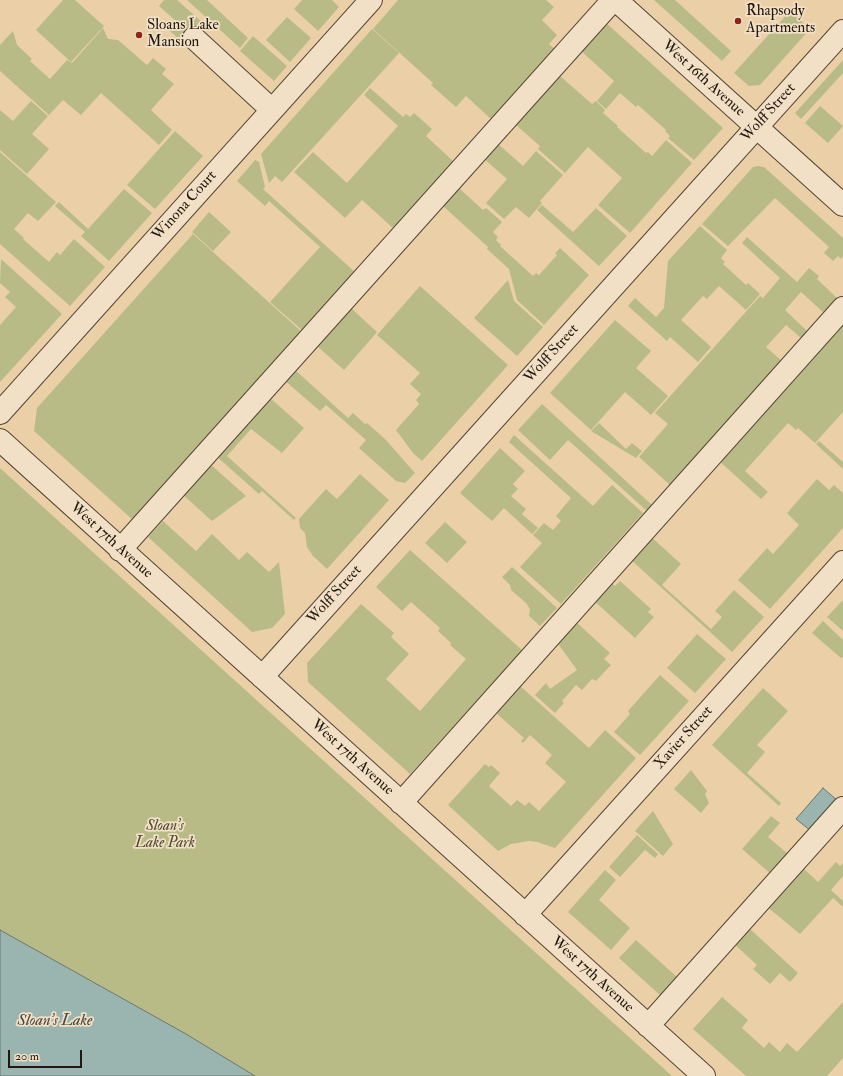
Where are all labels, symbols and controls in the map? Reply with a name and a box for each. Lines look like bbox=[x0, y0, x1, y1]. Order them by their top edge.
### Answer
place label: Rhapsody Apartments bbox=[746, 3, 815, 38]
marker: Rhapsody Apartments bbox=[733, 16, 743, 26]
place label: Sloans Lake Mansion bbox=[147, 17, 219, 52]
marker: Sloans Lake Mansion bbox=[134, 30, 144, 40]
street label: West 16th Avenue bbox=[658, 37, 748, 121]
street label: Wolff Street bbox=[738, 80, 800, 146]
street label: Winona Court bbox=[149, 167, 221, 245]
street label: Wolff Street bbox=[521, 321, 583, 387]
street label: West 17th Avenue bbox=[66, 499, 156, 583]
street label: Wolff Street bbox=[304, 562, 366, 628]
street label: Xavier Street bbox=[651, 703, 717, 773]
street label: West 17th Avenue bbox=[307, 716, 397, 800]
park label: Sloan's Lake Park bbox=[135, 818, 195, 853]
street label: West 17th Avenue bbox=[547, 933, 637, 1017]
water label: Sloan's Lake bbox=[18, 1012, 92, 1032]
scale bar bbox=[10, 1042, 84, 1068]
text: 20 m bbox=[15, 1049, 39, 1064]

